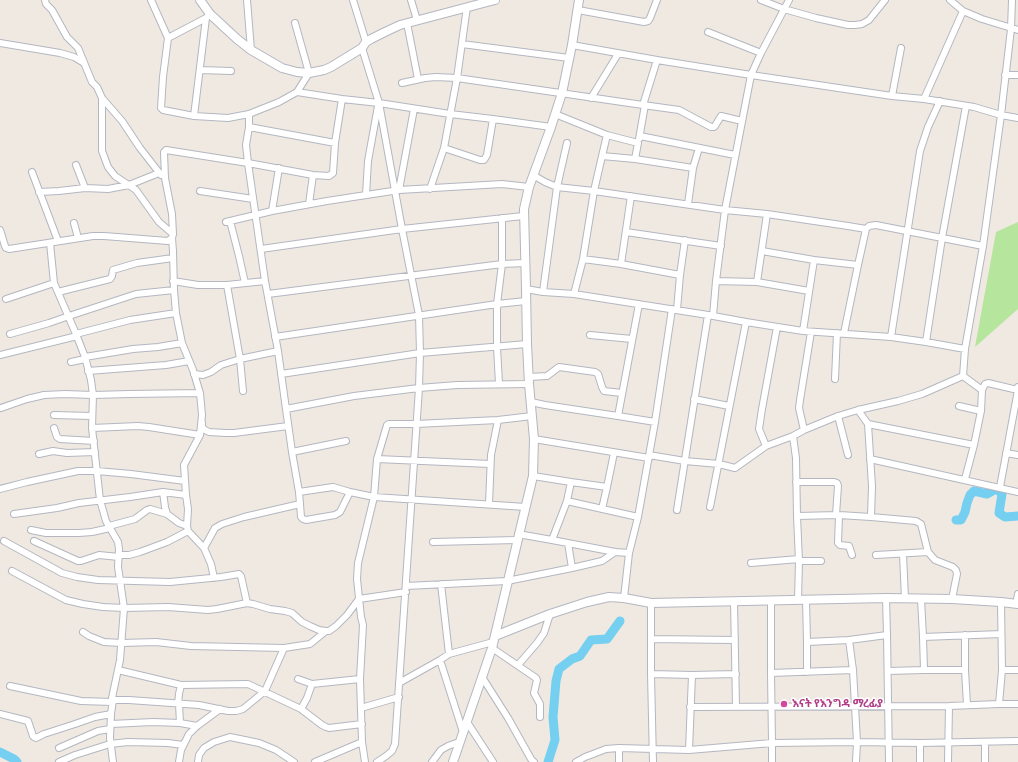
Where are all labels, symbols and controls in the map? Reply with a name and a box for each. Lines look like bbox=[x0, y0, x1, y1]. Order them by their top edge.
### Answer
place label: እናት የእንግዳ ማረፊያ bbox=[792, 697, 883, 711]
marker: እናት የእንግዳ ማረፊያ bbox=[779, 699, 789, 709]

